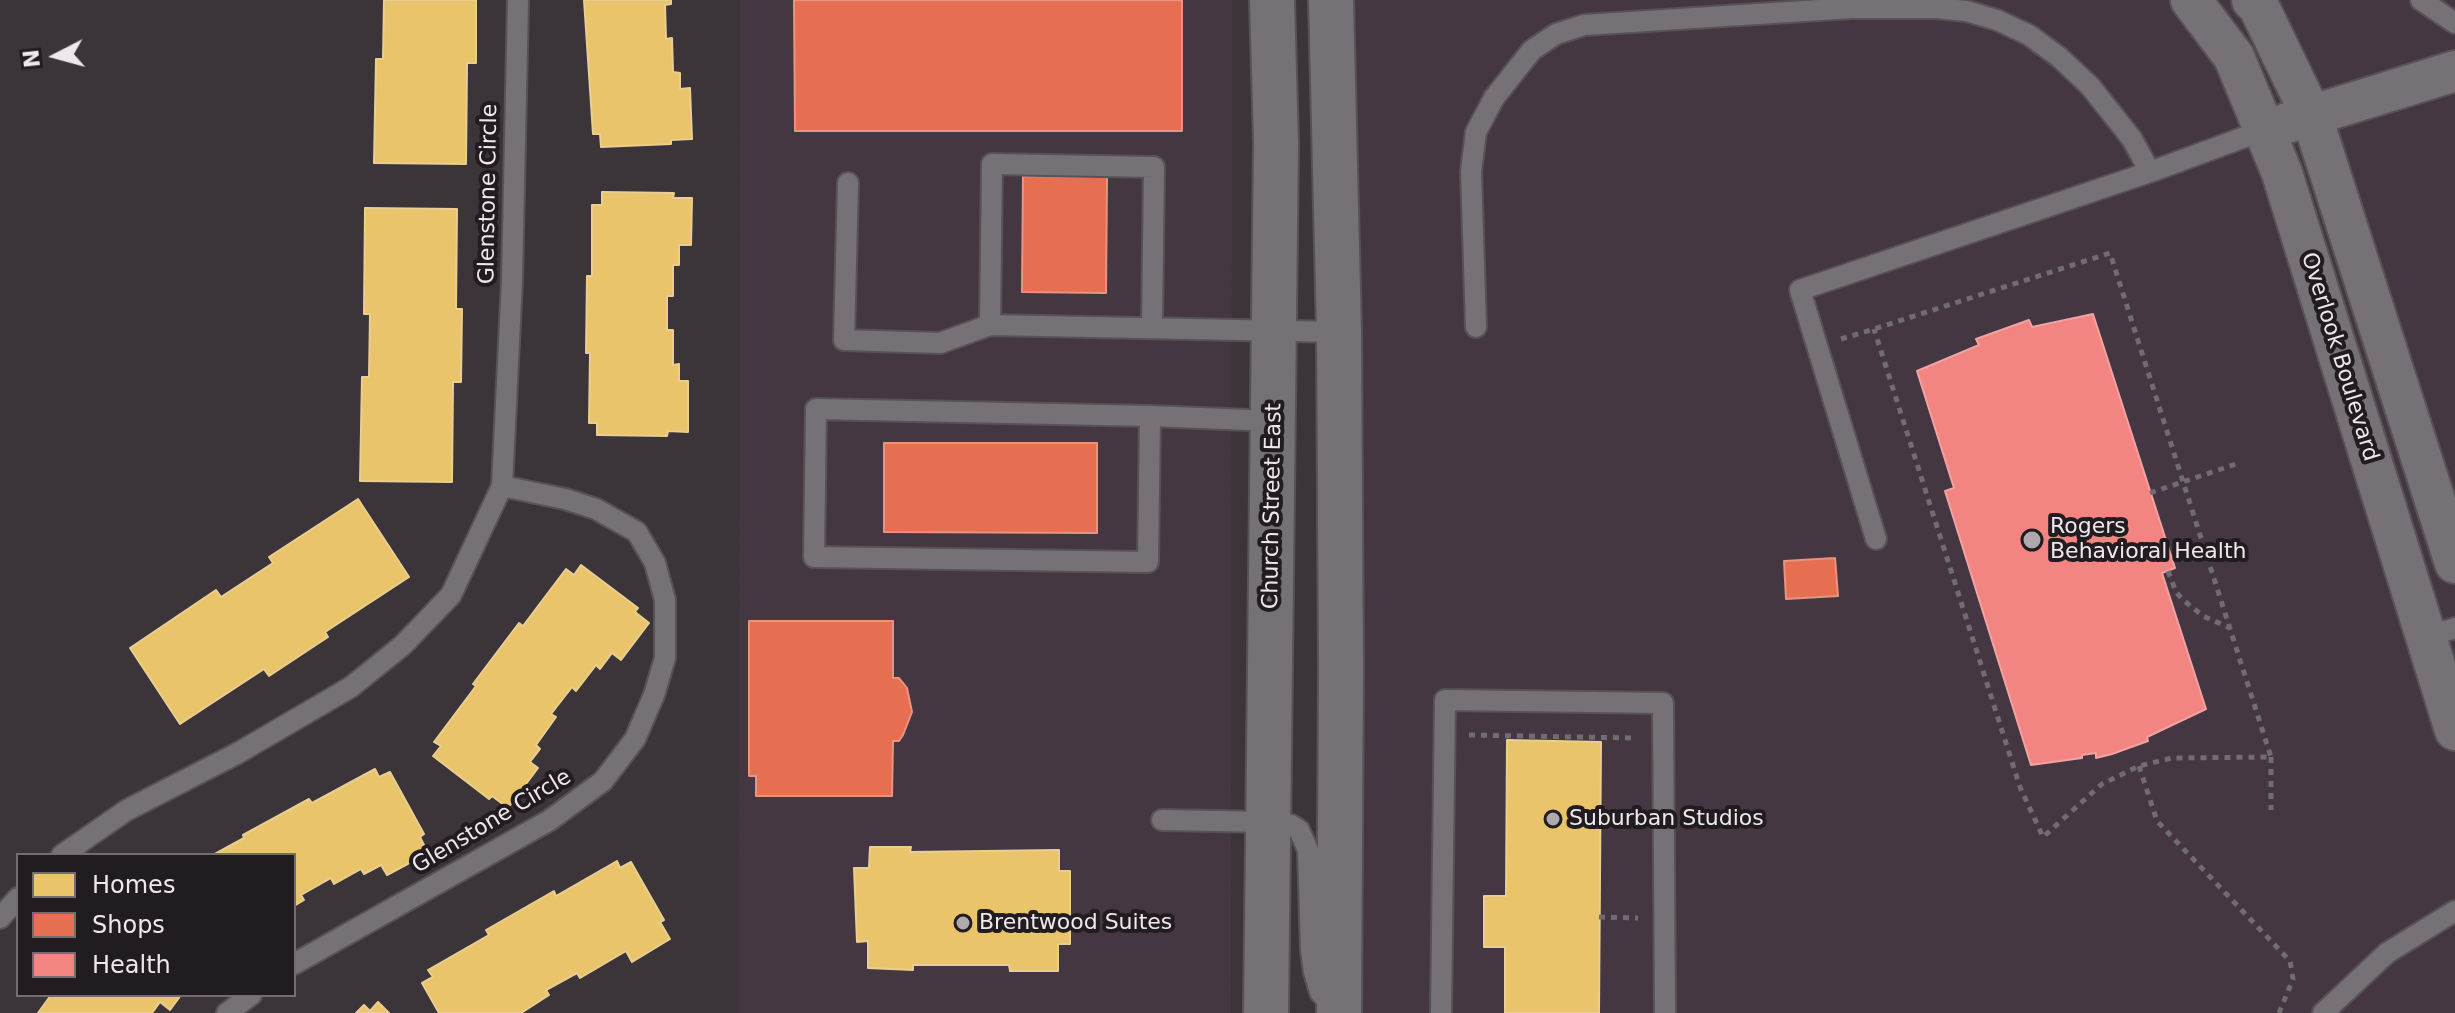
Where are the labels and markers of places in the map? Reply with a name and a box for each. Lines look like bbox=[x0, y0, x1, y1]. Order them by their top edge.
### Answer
place label: Rogers Behavioral Health bbox=[2050, 514, 2247, 566]
marker: Rogers Behavioral Health bbox=[2021, 529, 2043, 551]
place label: Suburban Studios bbox=[1569, 806, 1764, 832]
marker: Suburban Studios bbox=[1544, 810, 1562, 828]
place label: Brentwood Suites bbox=[979, 910, 1172, 936]
marker: Brentwood Suites bbox=[954, 914, 972, 932]

